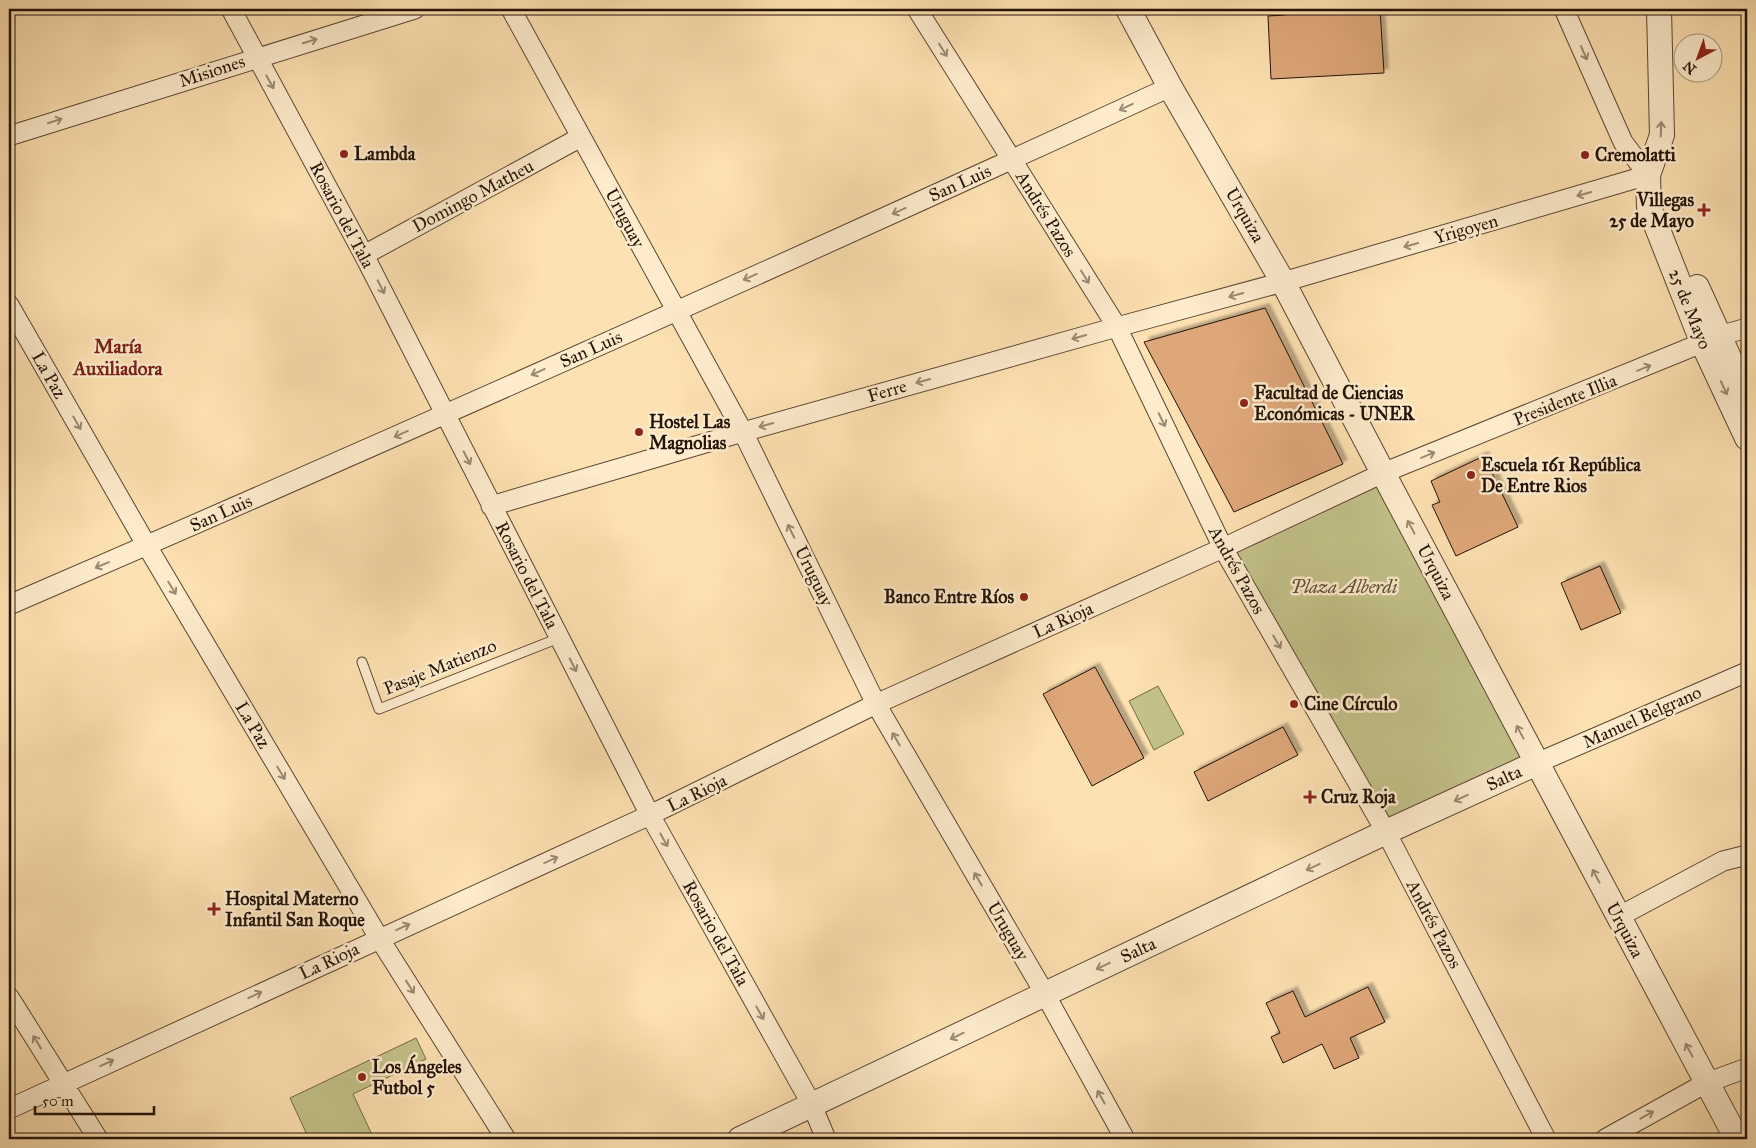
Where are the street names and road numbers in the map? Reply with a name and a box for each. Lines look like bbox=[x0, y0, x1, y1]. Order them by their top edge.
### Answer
street label: Misiones bbox=[176, 50, 248, 92]
street label: Domingo Matheu bbox=[409, 155, 538, 238]
street label: Rosario del Tala bbox=[305, 158, 379, 272]
street label: San Luis bbox=[925, 160, 995, 206]
street label: Andrés Pazos bbox=[1010, 166, 1081, 261]
street label: Uruguay bbox=[599, 184, 650, 252]
street label: Urquiza bbox=[1220, 184, 1270, 247]
street label: Yrigoyen bbox=[1431, 209, 1501, 250]
street label: 25 de Mayo bbox=[1664, 266, 1716, 352]
street label: San Luis bbox=[556, 326, 626, 372]
street label: La Paz bbox=[27, 348, 71, 402]
street label: Presidente Illia bbox=[1510, 369, 1620, 431]
street label: Ferre bbox=[865, 375, 909, 407]
street label: San Luis bbox=[186, 490, 256, 536]
street label: Rosario del Tala bbox=[491, 518, 564, 633]
street label: Andrés Pazos bbox=[1203, 521, 1270, 618]
street label: Urquiza bbox=[1411, 541, 1460, 604]
street label: Uruguay bbox=[789, 542, 838, 611]
street label: La Rioja bbox=[1030, 597, 1097, 643]
street label: Pasaje Matienzo bbox=[380, 634, 500, 700]
street label: Manuel Belgrano bbox=[1579, 681, 1705, 754]
street label: La Paz bbox=[231, 698, 275, 752]
street label: Salta bbox=[1483, 760, 1526, 796]
street label: La Rioja bbox=[664, 769, 731, 817]
street label: Andrés Pazos bbox=[1401, 875, 1467, 972]
street label: Rosario del Tala bbox=[678, 876, 754, 990]
street label: Uruguay bbox=[982, 898, 1034, 965]
street label: Urquiza bbox=[1600, 899, 1649, 962]
street label: Salta bbox=[1117, 932, 1160, 968]
street label: La Rioja bbox=[296, 937, 363, 984]

